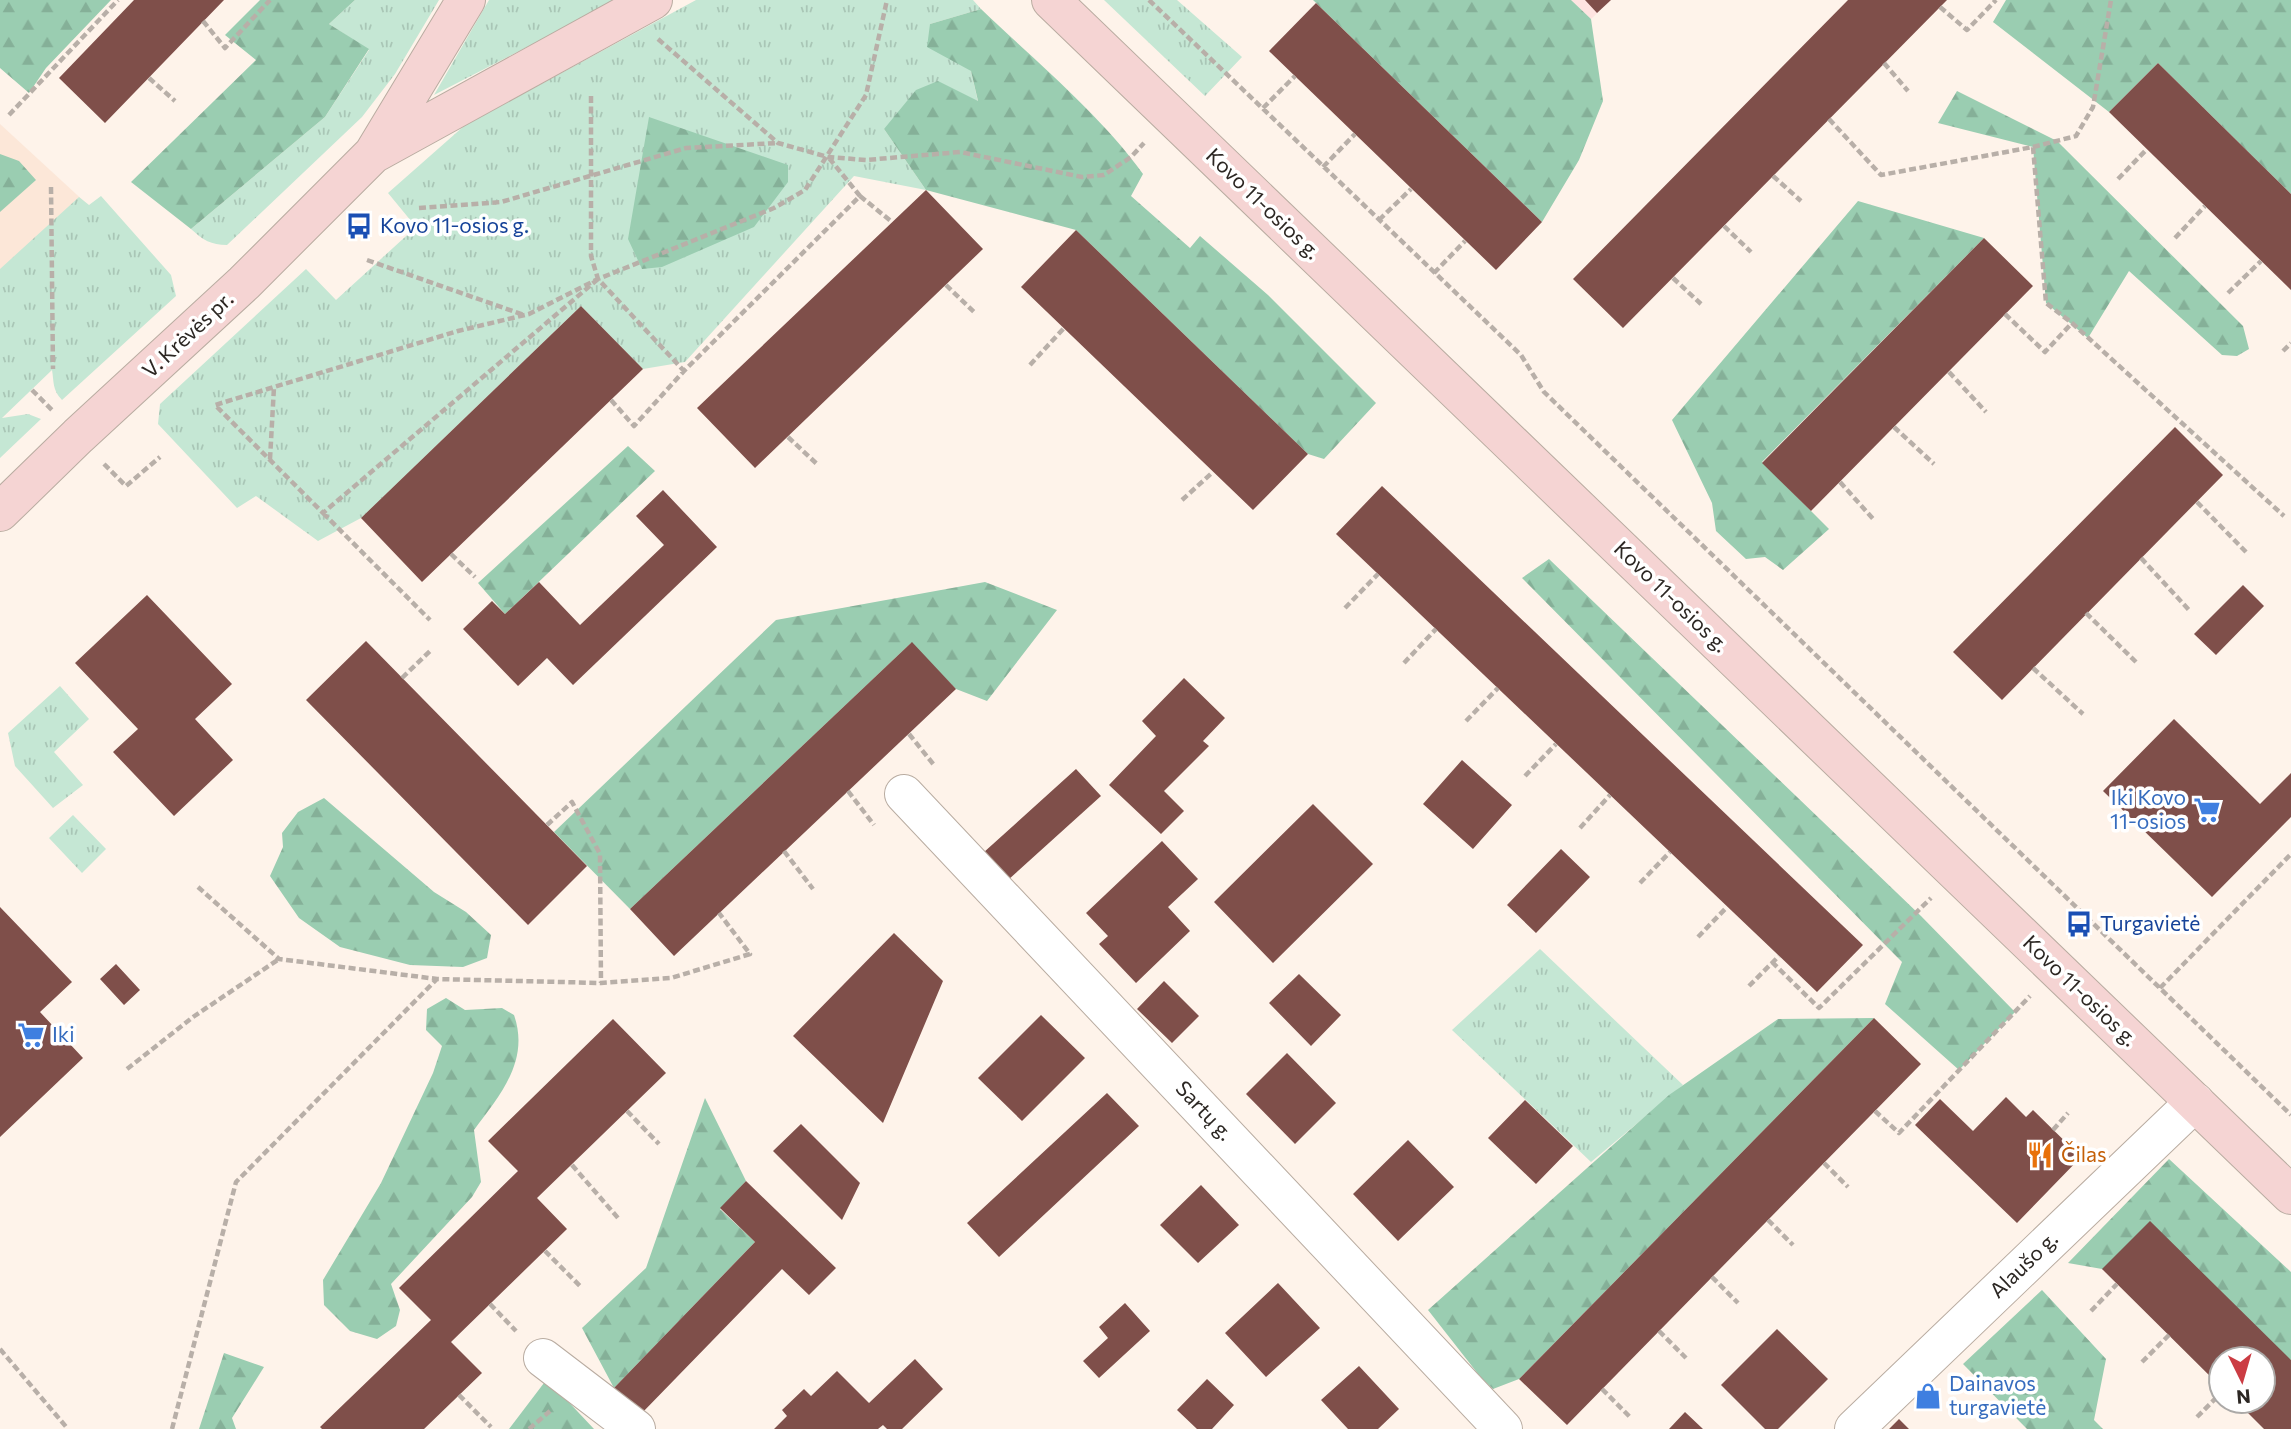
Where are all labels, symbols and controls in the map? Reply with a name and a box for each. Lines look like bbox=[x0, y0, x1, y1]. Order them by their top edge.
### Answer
street label: Kovo 11-osios g. bbox=[1202, 142, 1326, 264]
bus stop icon: Kovo 11-osios g. bbox=[344, 211, 374, 241]
place label: Kovo 11-osios g. bbox=[380, 212, 529, 237]
street label: V. Krėvės pr. bbox=[136, 286, 237, 382]
street label: Kovo 11-osios g. bbox=[1610, 535, 1734, 657]
place label: Iki Kovo 11-osios bbox=[2110, 784, 2186, 833]
supermarket icon: Iki Kovo 11-osios bbox=[2192, 795, 2222, 825]
bus stop icon: Turgavietė bbox=[2064, 909, 2094, 939]
place label: Turgavietė bbox=[2100, 910, 2200, 935]
street label: Kovo 11-osios g. bbox=[2019, 929, 2143, 1051]
supermarket icon: Iki bbox=[16, 1020, 46, 1050]
place label: Iki bbox=[52, 1021, 75, 1046]
street label: Sartų g. bbox=[1171, 1075, 1239, 1145]
restaurant icon: Čilas bbox=[2025, 1140, 2055, 1170]
place label: Čilas bbox=[2061, 1141, 2107, 1166]
street label: Alaušo g. bbox=[1984, 1225, 2062, 1302]
north arrow bbox=[2207, 1345, 2277, 1415]
place label: Dainavos turgavietė bbox=[1949, 1370, 2046, 1419]
shop icon: Dainavos turgavietė bbox=[1913, 1381, 1943, 1411]
text: N bbox=[2235, 1385, 2252, 1410]

